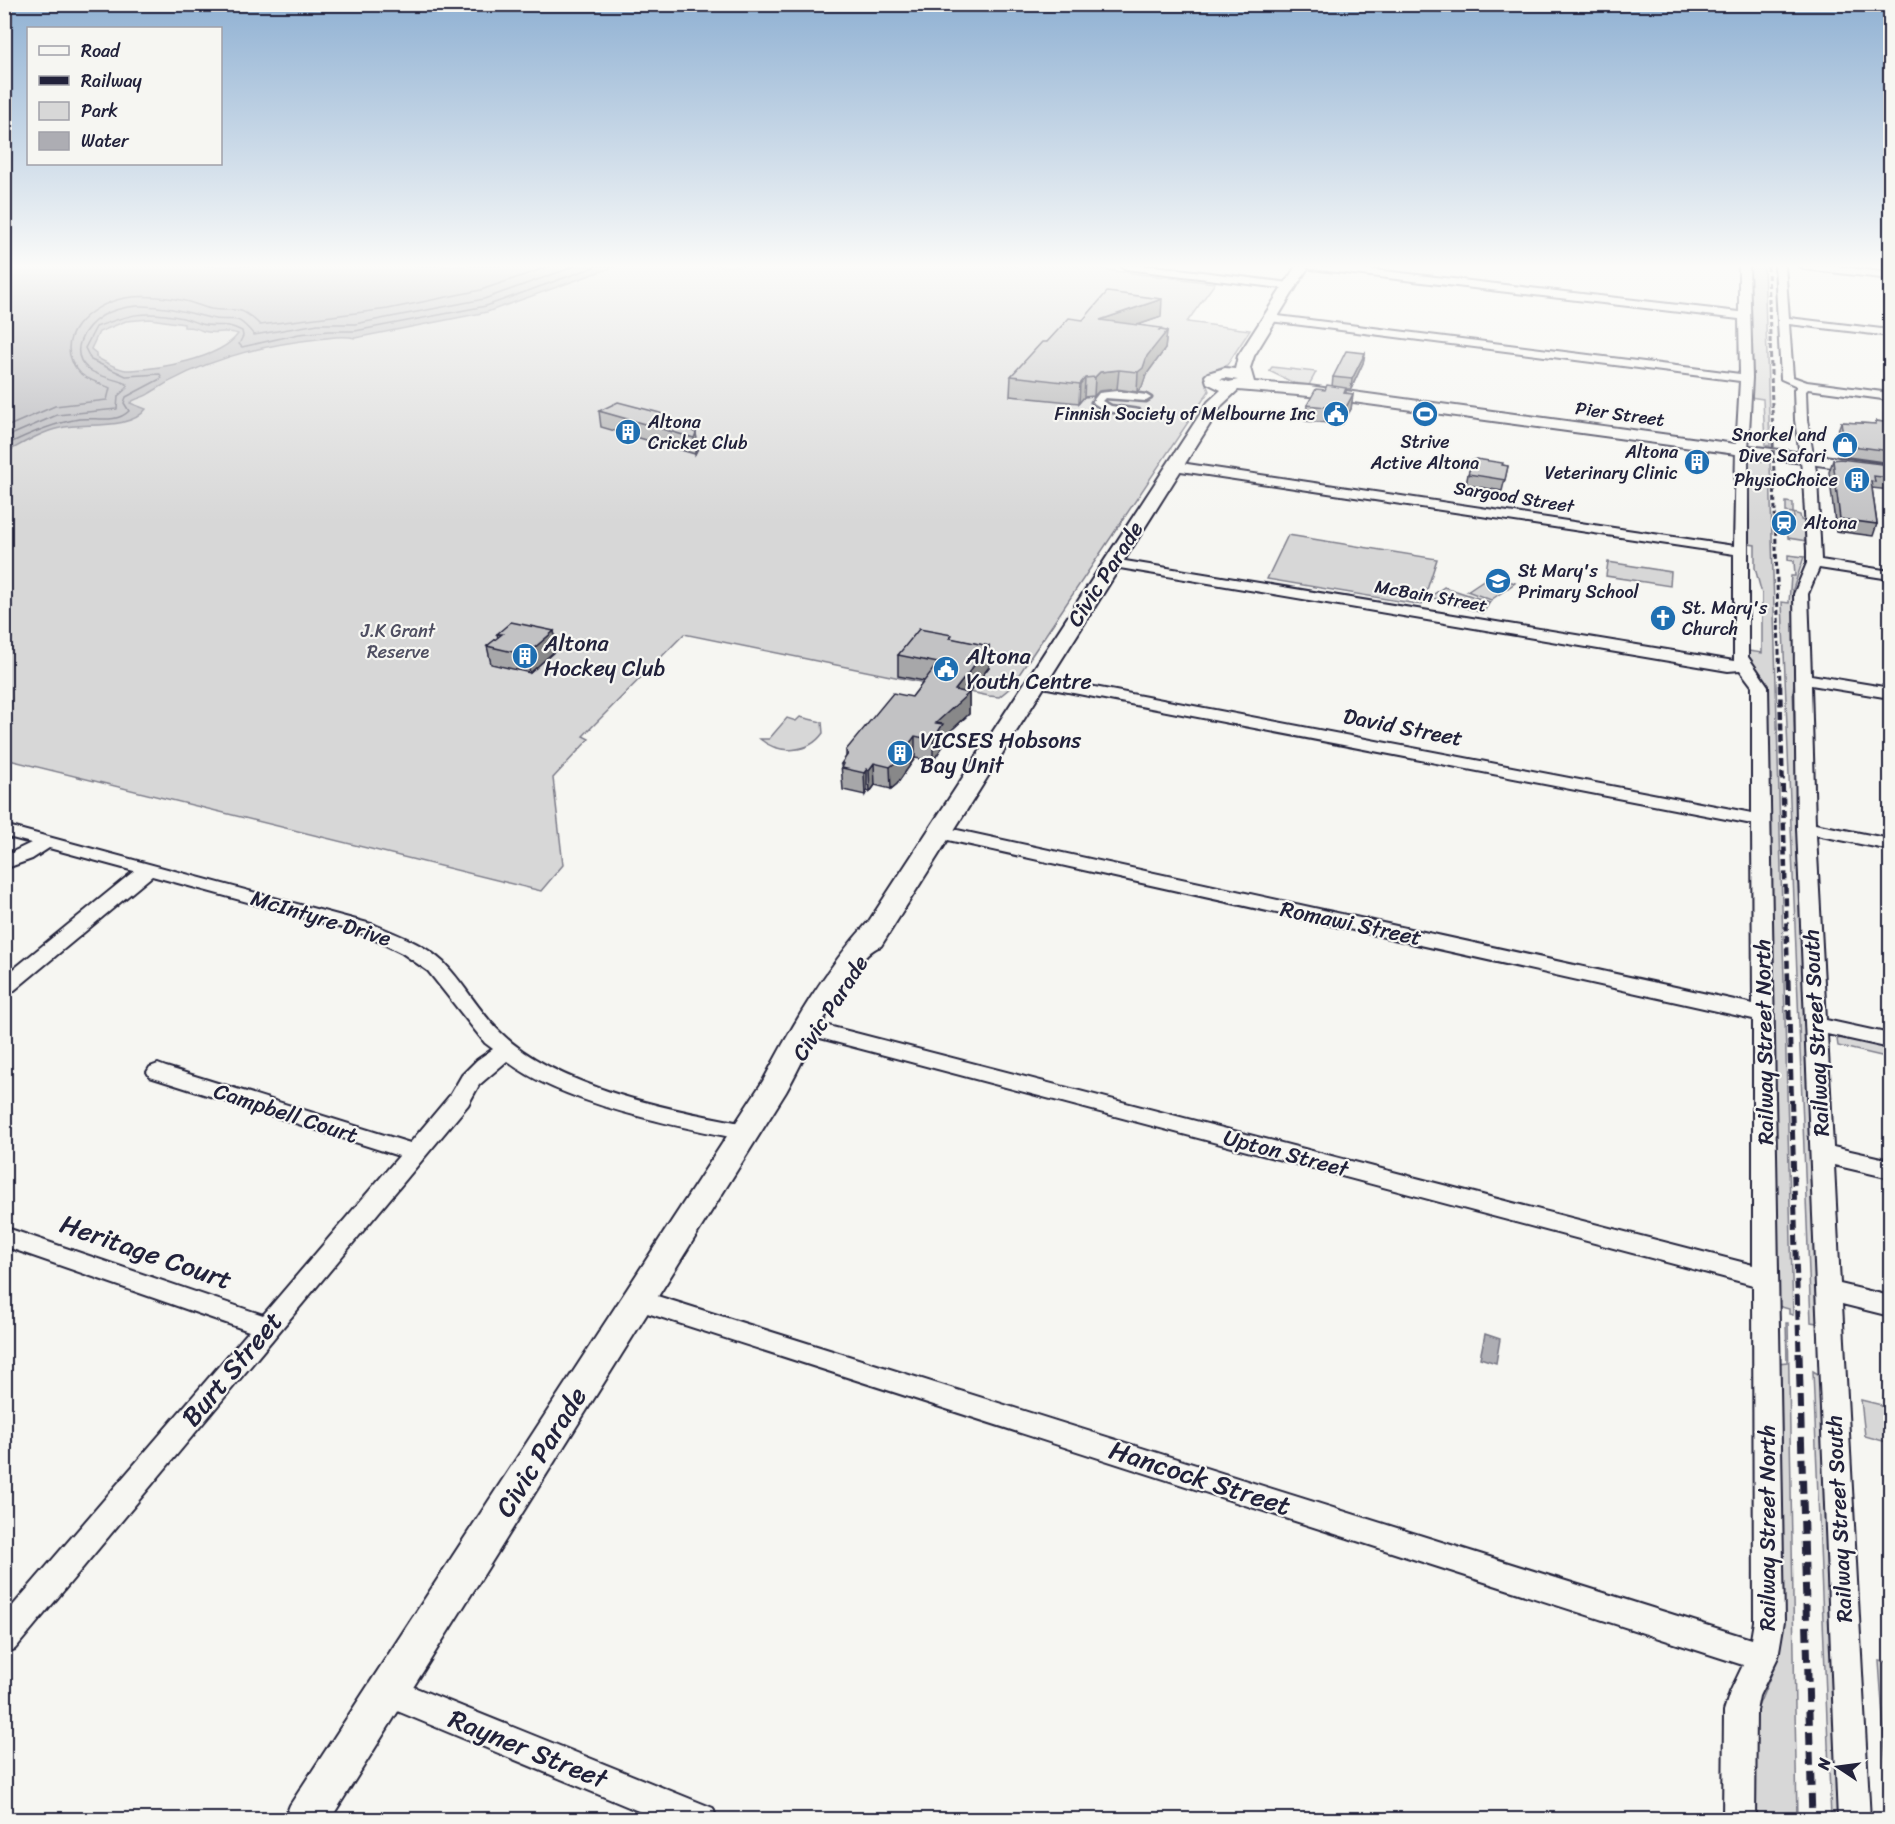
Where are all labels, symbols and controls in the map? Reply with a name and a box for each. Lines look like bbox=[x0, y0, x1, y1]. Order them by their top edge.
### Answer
legend bbox=[27, 27, 222, 165]
text: Road bbox=[81, 35, 121, 67]
text: Railway bbox=[81, 65, 143, 97]
text: Park bbox=[81, 95, 118, 127]
text: Water bbox=[81, 125, 130, 157]
street label: Pier Street bbox=[1573, 392, 1667, 436]
place label: Finnish Society of Melbourne Inc bbox=[1055, 398, 1316, 430]
public building icon: Finnish Society of Melbourne Inc bbox=[1321, 399, 1351, 429]
sports icon: Strive Active Altona bbox=[1410, 399, 1440, 429]
place label: Altona Cricket Club bbox=[647, 406, 748, 459]
building icon: Altona Cricket Club bbox=[613, 417, 643, 447]
place label: Snorkel and Dive Safari bbox=[1732, 419, 1828, 472]
place label: Strive Active Altona bbox=[1370, 426, 1479, 479]
shop icon: Snorkel and Dive Safari bbox=[1830, 430, 1860, 460]
place label: Altona Veterinary Clinic bbox=[1545, 436, 1679, 489]
building icon: Altona Veterinary Clinic bbox=[1682, 447, 1712, 477]
place label: PhysioChoice bbox=[1734, 464, 1838, 496]
building icon: PhysioChoice bbox=[1842, 465, 1872, 495]
street label: Sargood Street bbox=[1452, 472, 1577, 522]
place label: Altona bbox=[1803, 507, 1858, 539]
station icon: Altona bbox=[1769, 508, 1799, 538]
street label: Civic Parade bbox=[1056, 513, 1154, 635]
place label: St Mary's Primary School bbox=[1518, 555, 1640, 608]
school or university icon: St Mary's Primary School bbox=[1483, 566, 1513, 596]
street label: McBain Street bbox=[1372, 570, 1490, 622]
place label: St. Mary's Church bbox=[1682, 592, 1768, 645]
church icon: St. Mary's Church bbox=[1648, 603, 1678, 633]
park label: J.K Grant Reserve bbox=[360, 615, 436, 668]
place label: Altona Hockey Club bbox=[543, 624, 665, 688]
place label: Altona Youth Centre bbox=[965, 637, 1092, 701]
building icon: Altona Hockey Club bbox=[510, 641, 540, 671]
public building icon: Altona Youth Centre bbox=[931, 654, 961, 684]
street label: David Street bbox=[1340, 696, 1467, 758]
place label: VICSES Hobsons Bay Unit bbox=[920, 721, 1082, 785]
building icon: VICSES Hobsons Bay Unit bbox=[885, 738, 915, 768]
street label: McIntyre Drive bbox=[246, 878, 396, 958]
street label: Romawi Street bbox=[1277, 889, 1426, 957]
street label: Railway Street South bbox=[1791, 928, 1841, 1138]
street label: Railway Street North bbox=[1743, 939, 1785, 1145]
street label: Civic Parade bbox=[781, 947, 879, 1069]
street label: Campbell Court bbox=[209, 1071, 364, 1155]
street label: Upton Street bbox=[1219, 1118, 1354, 1189]
street label: Heritage Court bbox=[53, 1200, 239, 1304]
street label: Burt Street bbox=[169, 1300, 295, 1438]
street label: Civic Parade bbox=[482, 1377, 600, 1527]
street label: Railway Street South bbox=[1814, 1414, 1864, 1624]
street label: Railway Street North bbox=[1748, 1425, 1787, 1631]
street label: Hancock Street bbox=[1103, 1426, 1297, 1530]
street label: Rayner Street bbox=[441, 1695, 616, 1803]
north arrow bbox=[1808, 1737, 1868, 1797]
text: N bbox=[1808, 1754, 1839, 1773]

